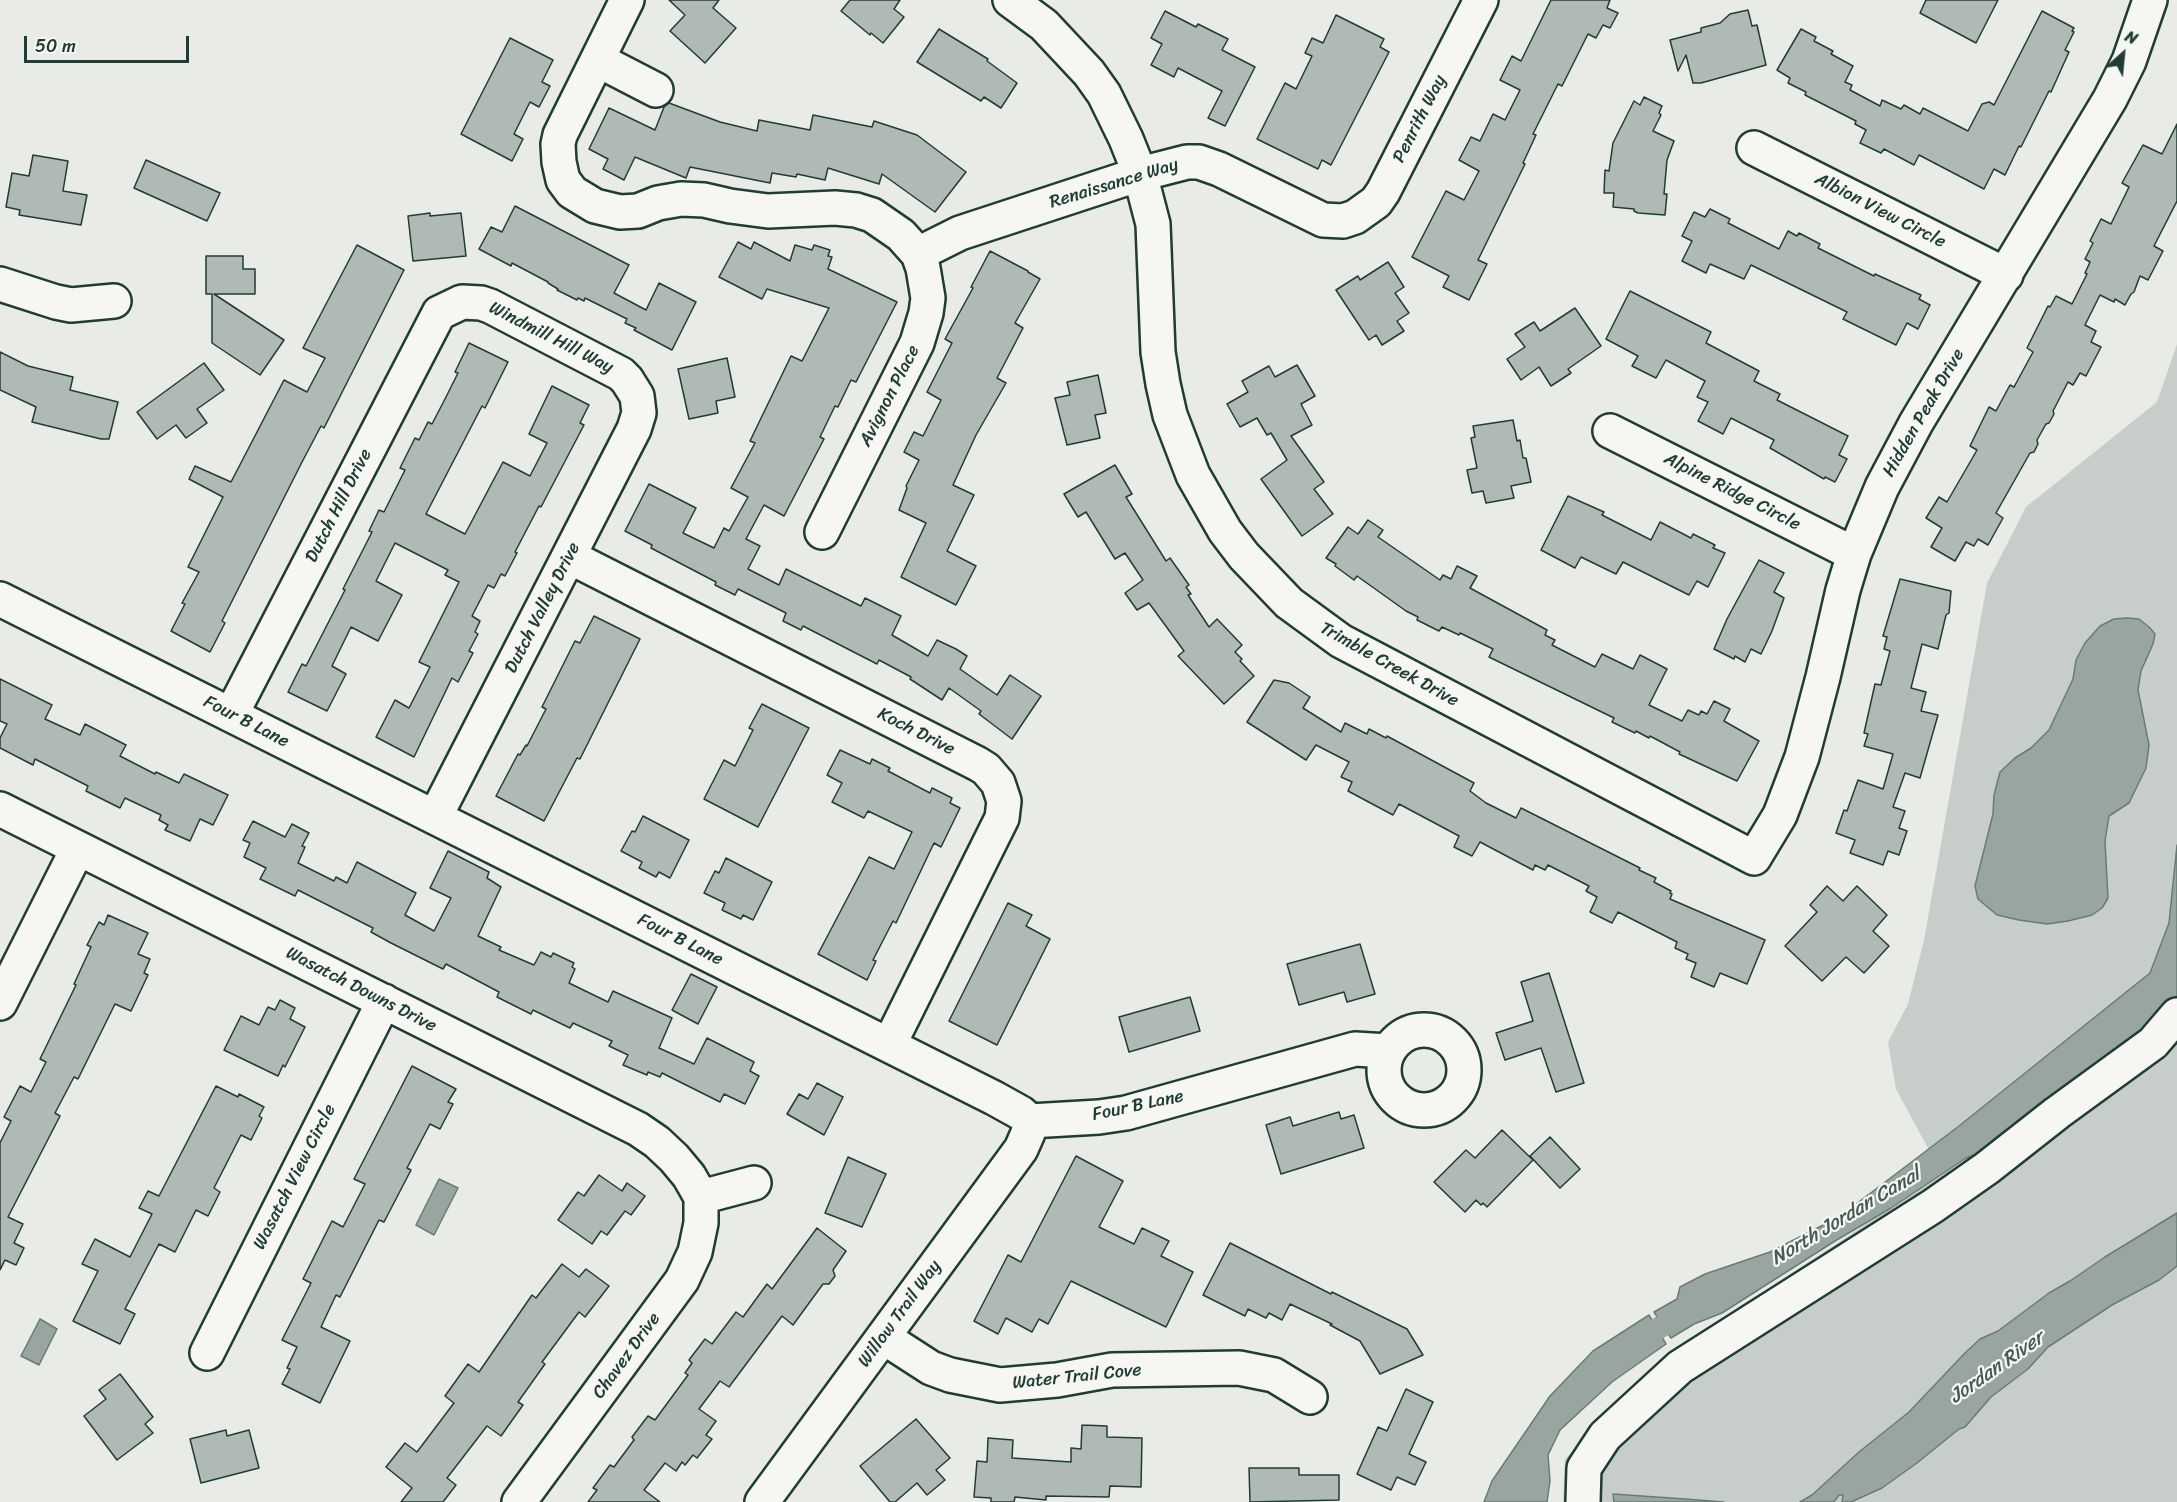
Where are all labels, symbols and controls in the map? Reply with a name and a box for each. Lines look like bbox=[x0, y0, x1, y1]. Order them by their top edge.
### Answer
text: N bbox=[2120, 22, 2143, 53]
scale bar bbox=[27, 24, 192, 62]
north arrow bbox=[2093, 24, 2153, 84]
text: 50 m bbox=[35, 30, 76, 62]
street label: Penrith Way bbox=[1389, 71, 1451, 167]
street label: Renaissance Way bbox=[1047, 154, 1181, 214]
street label: Albion View Circle bbox=[1811, 169, 1949, 253]
street label: Windmill Hill Way bbox=[485, 297, 617, 379]
street label: Avignon Place bbox=[855, 342, 925, 450]
street label: Hidden Peak Drive bbox=[1879, 345, 1969, 481]
street label: Dutch Hill Drive bbox=[301, 446, 377, 566]
street label: Alpine Ridge Circle bbox=[1660, 448, 1804, 536]
street label: Dutch Valley Drive bbox=[501, 539, 585, 677]
street label: Trimble Creek Drive bbox=[1316, 618, 1462, 712]
street label: Four B Lane bbox=[200, 691, 292, 753]
street label: Koch Drive bbox=[874, 703, 958, 761]
street label: Four B Lane bbox=[634, 909, 726, 971]
street label: Wasatch Downs Drive bbox=[282, 943, 440, 1037]
street label: Four B Lane bbox=[1090, 1086, 1186, 1126]
street label: Wasatch View Circle bbox=[249, 1101, 341, 1253]
water label: North Jordan Canal bbox=[1767, 1163, 1925, 1271]
street label: Willow Trail Way bbox=[854, 1256, 946, 1372]
street label: Chavez Drive bbox=[588, 1309, 666, 1403]
water label: Jordan River bbox=[1945, 1327, 2049, 1409]
street label: Water Trail Cove bbox=[1011, 1359, 1143, 1395]

